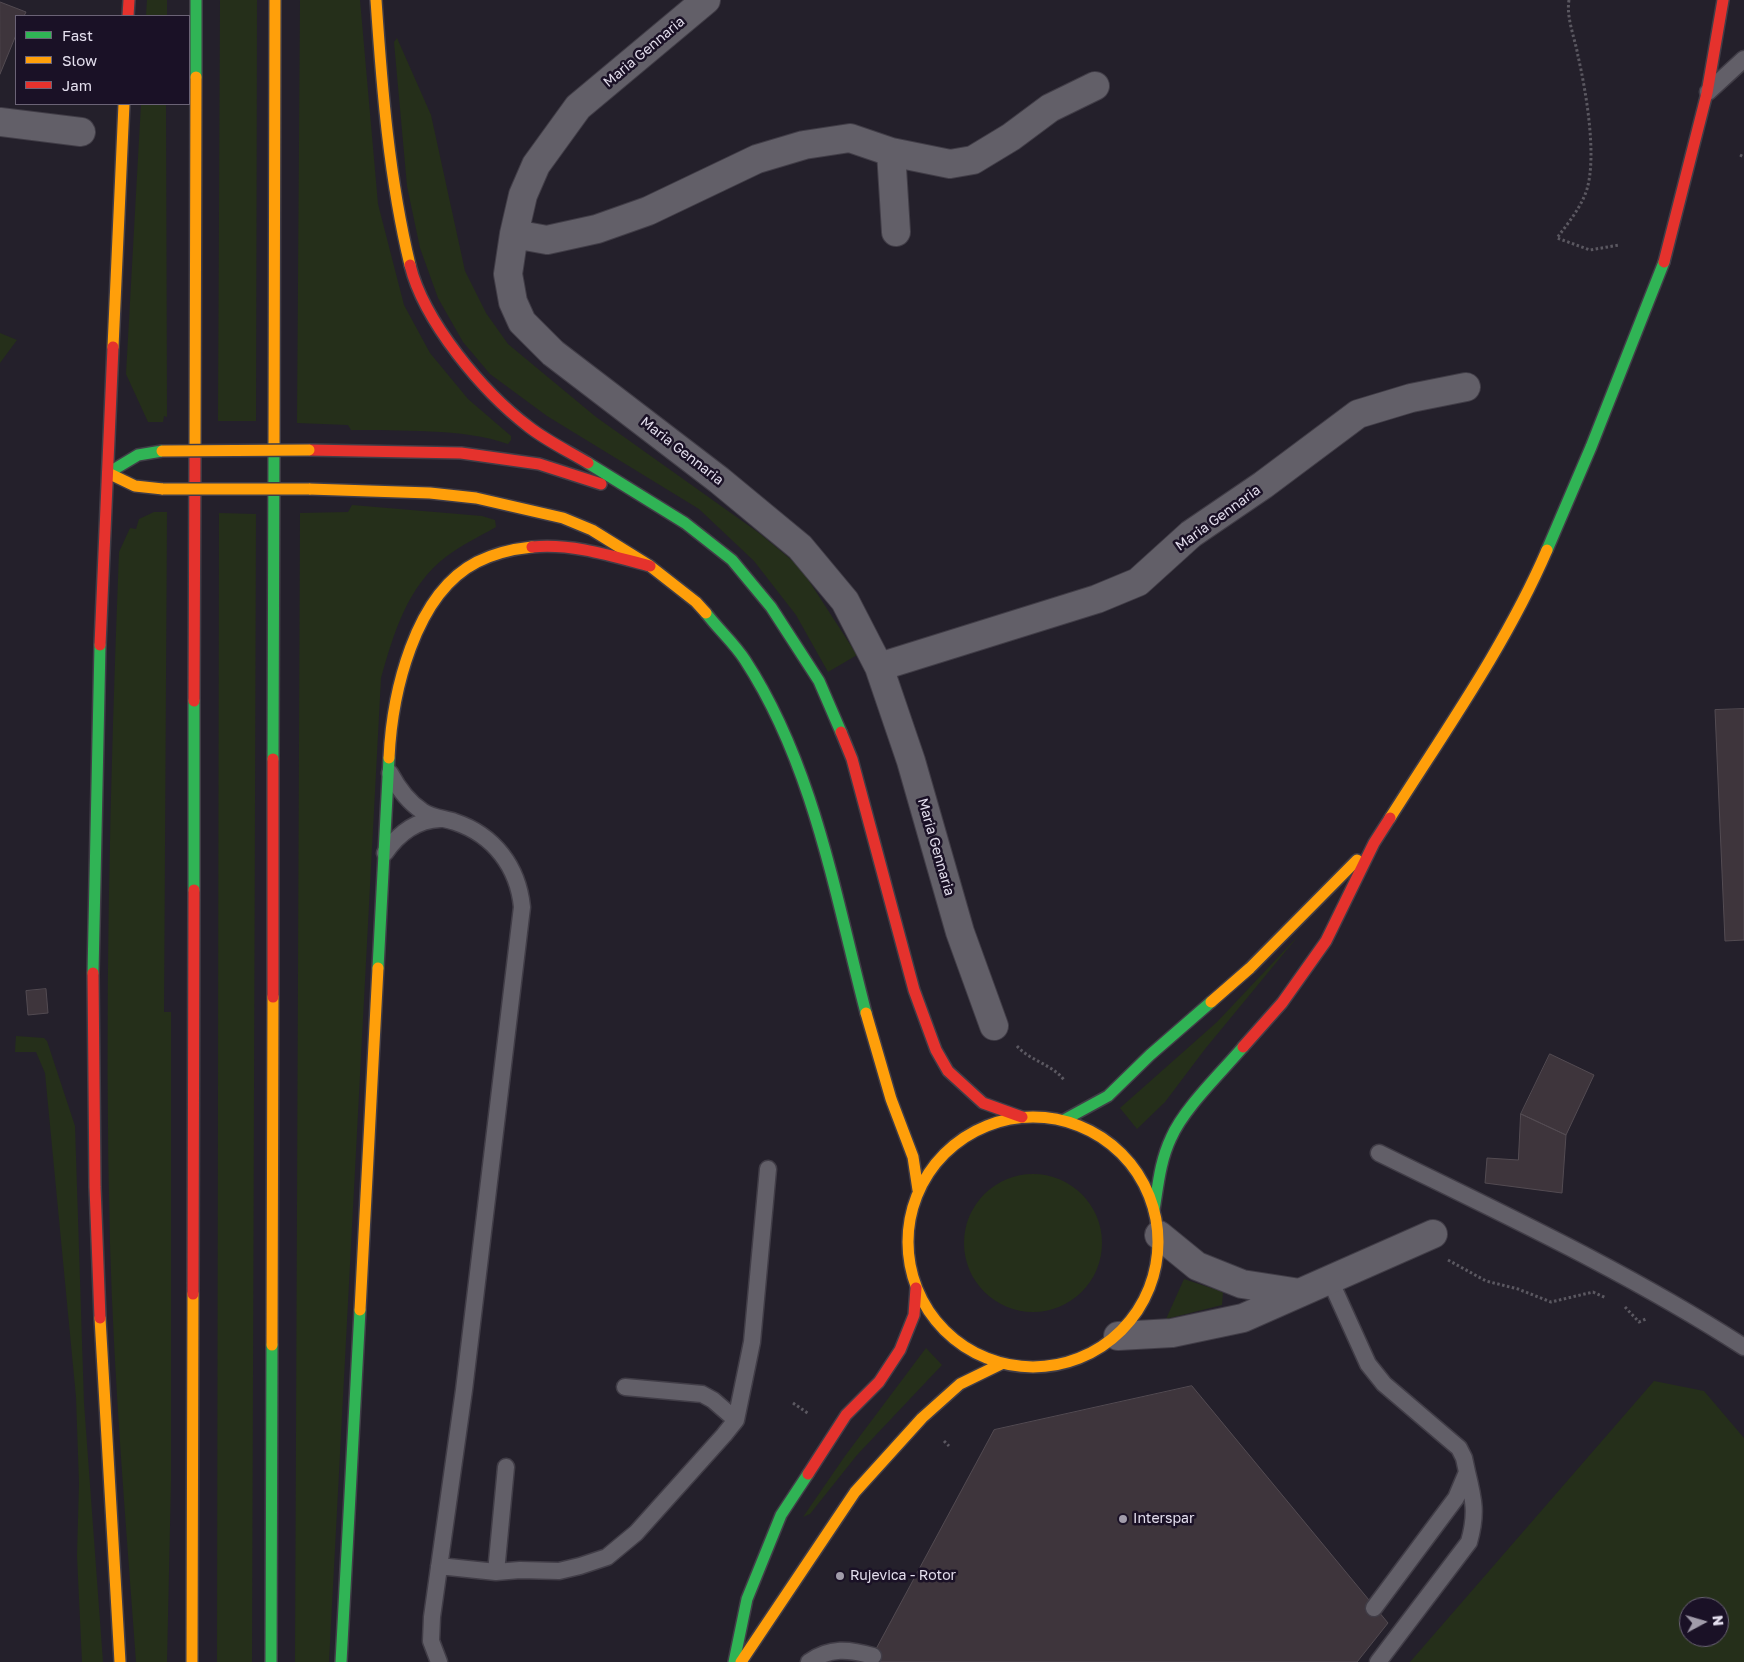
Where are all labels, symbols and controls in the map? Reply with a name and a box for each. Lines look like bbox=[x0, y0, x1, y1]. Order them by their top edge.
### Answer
street label: Maria Gennaria bbox=[600, 13, 688, 91]
legend bbox=[15, 15, 190, 105]
text: Fast bbox=[62, 26, 93, 44]
text: Slow bbox=[62, 51, 97, 69]
text: Jam bbox=[62, 76, 92, 94]
street label: Maria Gennaria bbox=[637, 413, 727, 489]
street label: Maria Gennaria bbox=[1172, 482, 1264, 554]
street label: Maria Gennaria bbox=[914, 796, 958, 898]
place label: Interspar bbox=[1133, 1511, 1194, 1527]
marker: Interspar bbox=[1117, 1513, 1129, 1525]
place label: Rujevica - Rotor bbox=[850, 1568, 956, 1584]
marker: Rujevica - Rotor bbox=[834, 1570, 846, 1582]
north arrow bbox=[1679, 1597, 1729, 1647]
text: N bbox=[1709, 1614, 1727, 1627]

